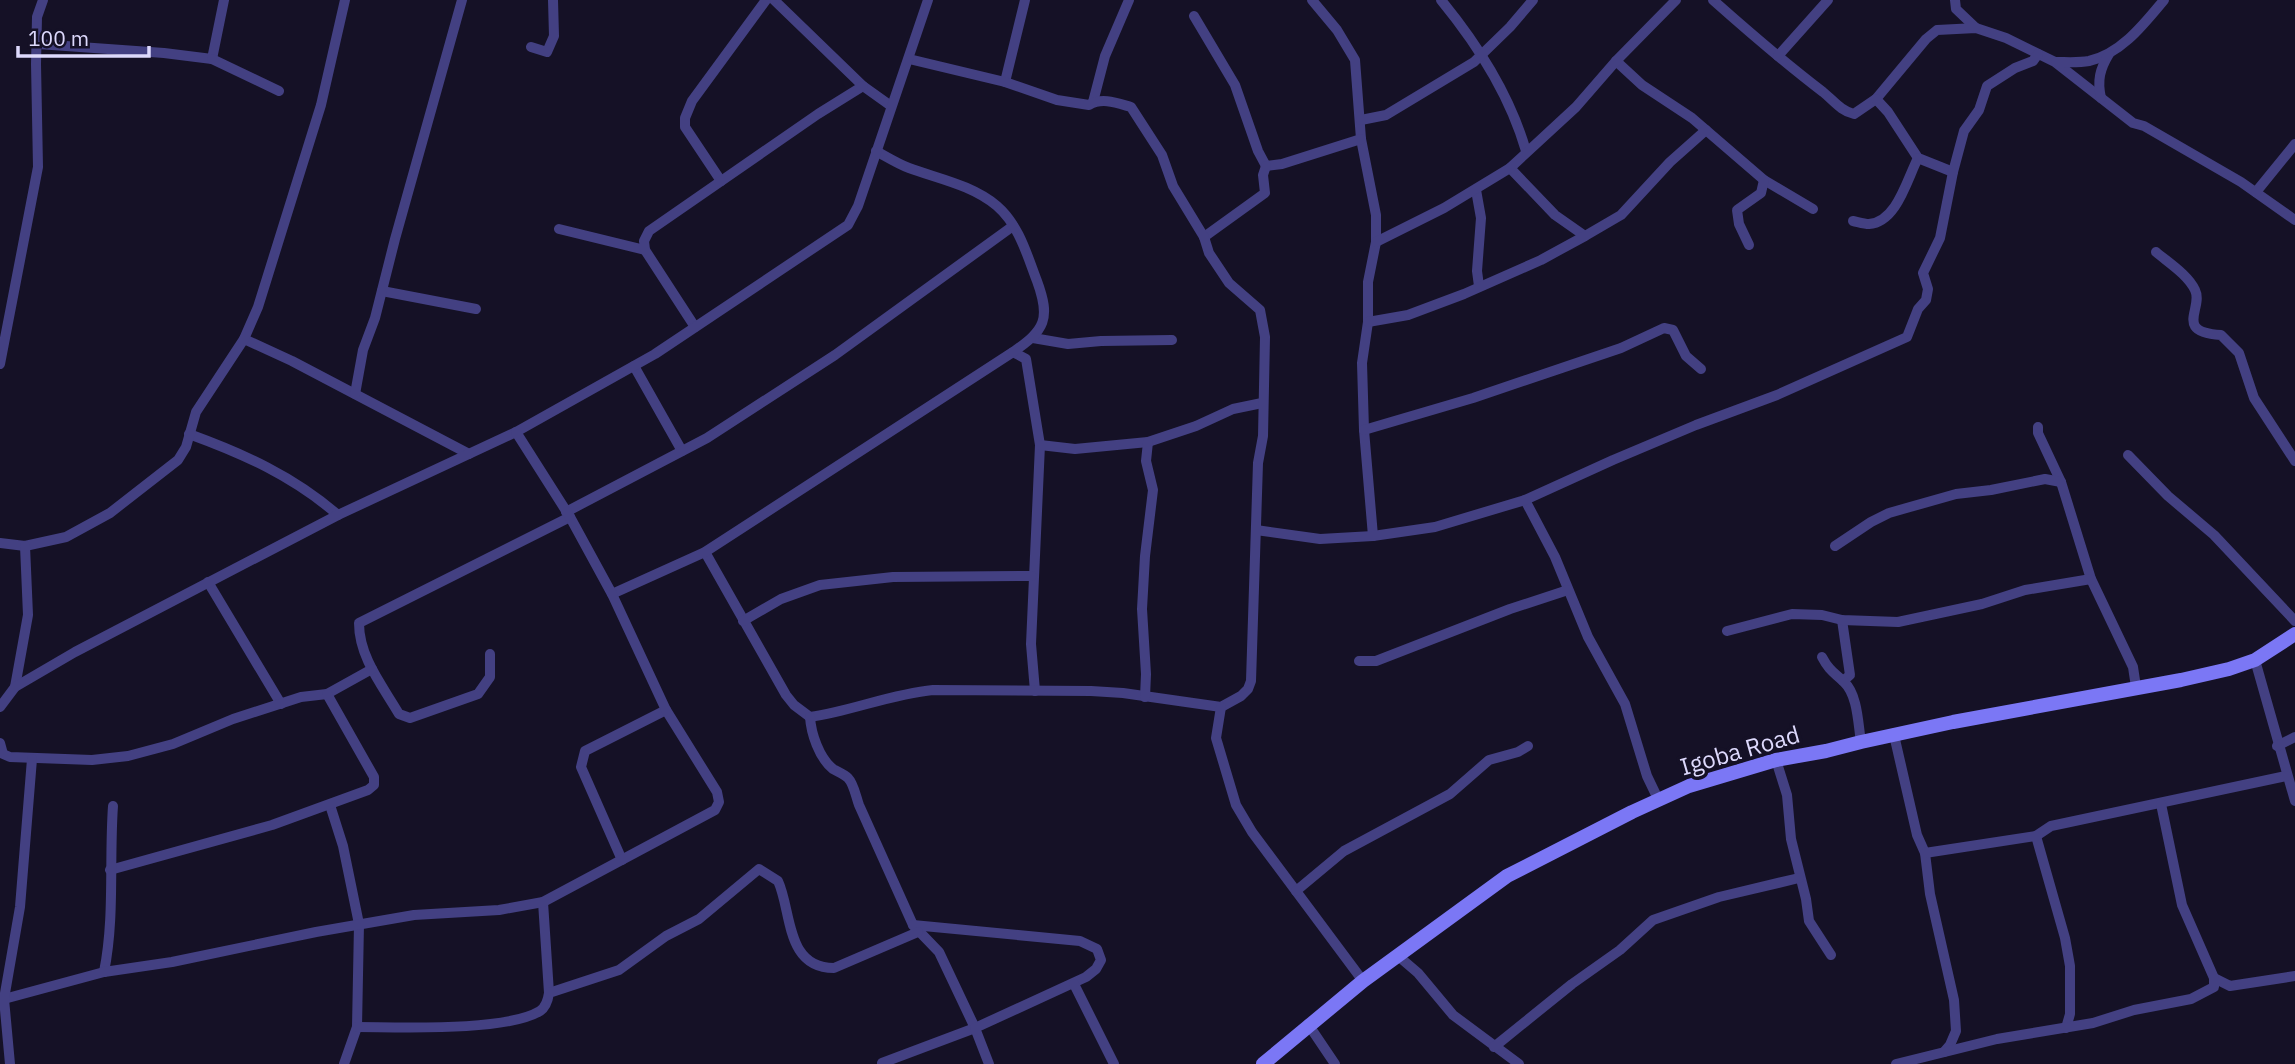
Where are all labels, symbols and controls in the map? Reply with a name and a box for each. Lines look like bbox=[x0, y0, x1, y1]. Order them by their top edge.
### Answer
scale bar bbox=[18, 14, 149, 58]
text: 100 m bbox=[28, 24, 89, 52]
street label: Igoba Road bbox=[1676, 718, 1803, 782]

